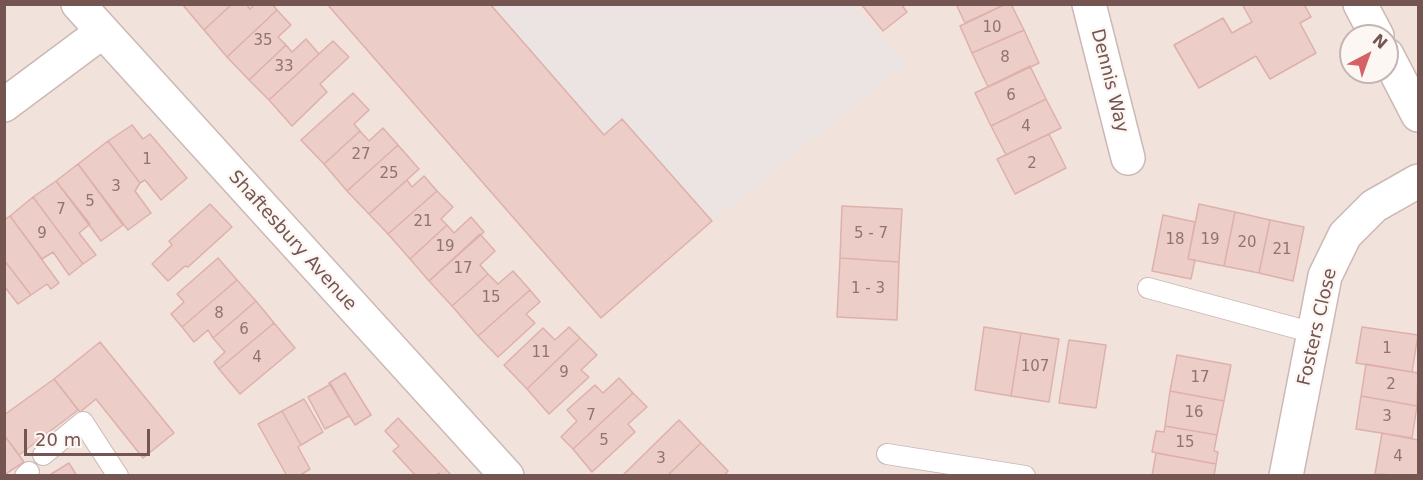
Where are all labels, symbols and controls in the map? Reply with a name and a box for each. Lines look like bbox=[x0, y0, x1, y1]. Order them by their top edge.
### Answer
house number: 10 bbox=[982, 19, 1002, 37]
north arrow bbox=[1339, 24, 1399, 84]
street label: Dennis Way bbox=[1086, 27, 1132, 135]
text: N bbox=[1369, 30, 1391, 53]
house number: 35 bbox=[253, 32, 273, 50]
house number: 8 bbox=[1000, 49, 1010, 67]
house number: 33 bbox=[274, 58, 294, 76]
house number: 6 bbox=[1006, 87, 1016, 105]
house number: 4 bbox=[1021, 118, 1031, 136]
house number: 27 bbox=[351, 146, 371, 164]
house number: 1 bbox=[142, 151, 152, 169]
house number: 2 bbox=[1027, 155, 1037, 173]
house number: 25 bbox=[379, 165, 399, 183]
street label: Shaftesbury Avenue bbox=[223, 167, 361, 315]
house number: 3 bbox=[111, 178, 121, 196]
house number: 5 bbox=[85, 193, 95, 211]
house number: 7 bbox=[56, 201, 66, 219]
house number: 21 bbox=[413, 213, 433, 231]
house number: 9 bbox=[37, 225, 47, 243]
house number: 5 - 7 bbox=[854, 225, 888, 243]
house number: 18 bbox=[1165, 231, 1185, 249]
house number: 19 bbox=[1200, 231, 1220, 249]
house number: 20 bbox=[1237, 234, 1257, 252]
house number: 19 bbox=[435, 238, 455, 256]
house number: 21 bbox=[1272, 241, 1292, 259]
house number: 17 bbox=[453, 260, 473, 278]
street label: Fosters Close bbox=[1294, 266, 1342, 388]
house number: 1 - 3 bbox=[851, 280, 885, 298]
house number: 15 bbox=[481, 289, 501, 307]
house number: 8 bbox=[214, 305, 224, 323]
house number: 6 bbox=[239, 321, 249, 339]
house number: 1 bbox=[1382, 340, 1392, 358]
house number: 11 bbox=[531, 344, 551, 362]
house number: 4 bbox=[252, 349, 262, 367]
house number: 107 bbox=[1021, 358, 1049, 376]
house number: 9 bbox=[559, 364, 569, 382]
house number: 17 bbox=[1190, 369, 1210, 387]
house number: 2 bbox=[1386, 376, 1396, 394]
house number: 16 bbox=[1184, 404, 1204, 422]
house number: 7 bbox=[586, 407, 596, 425]
house number: 3 bbox=[1382, 408, 1392, 426]
scale bar bbox=[27, 417, 153, 455]
text: 20 m bbox=[35, 429, 81, 450]
house number: 5 bbox=[599, 432, 609, 450]
house number: 15 bbox=[1175, 434, 1195, 452]
house number: 4 bbox=[1393, 448, 1403, 466]
house number: 3 bbox=[656, 450, 666, 468]

